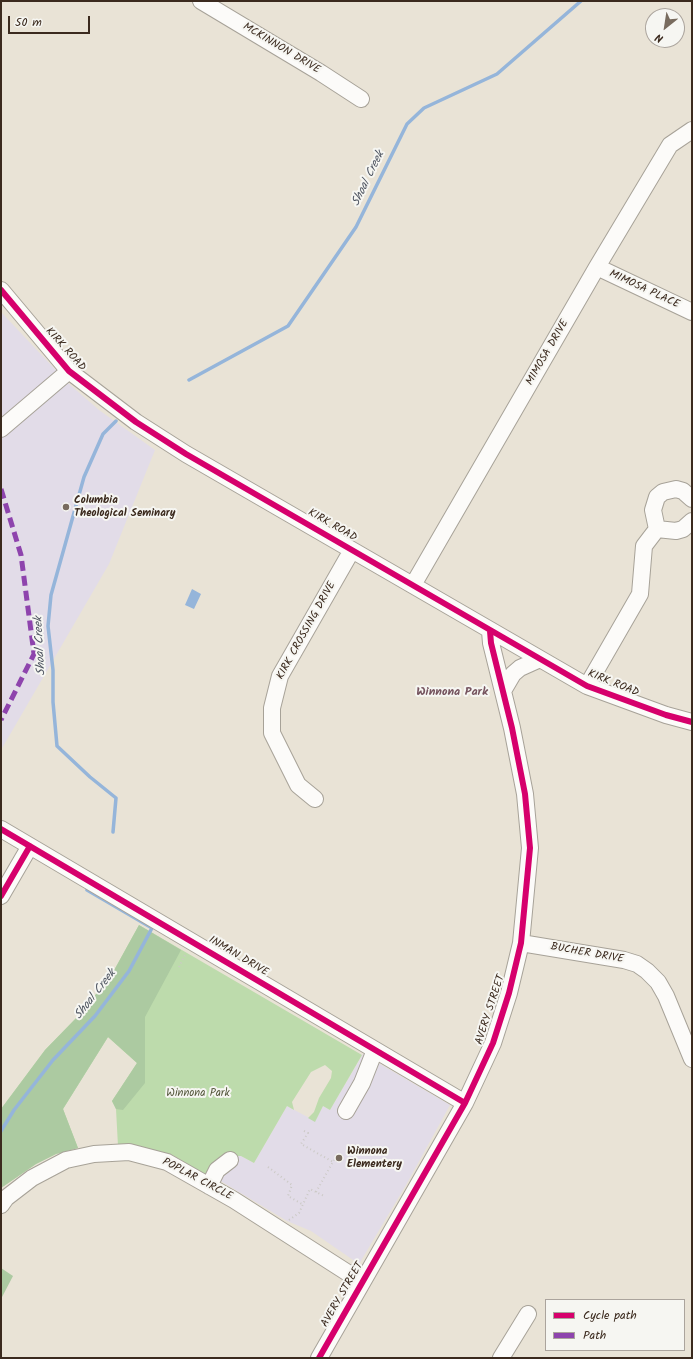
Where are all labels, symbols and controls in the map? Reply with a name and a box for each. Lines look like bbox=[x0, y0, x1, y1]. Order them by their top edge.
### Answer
scale bar bbox=[10, 8, 92, 34]
north arrow bbox=[645, 8, 685, 48]
text: 50 m bbox=[15, 13, 42, 32]
street label: MCKINNON DRIVE bbox=[240, 21, 322, 77]
text: N bbox=[652, 28, 667, 47]
water label: Shoal Creek bbox=[350, 149, 388, 209]
street label: MIMOSA PLACE bbox=[607, 268, 681, 312]
street label: MIMOSA DRIVE bbox=[524, 318, 572, 388]
street label: KIRK ROAD bbox=[42, 325, 88, 375]
place label: Columbia Theological Seminary bbox=[74, 494, 176, 520]
marker: Columbia Theological Seminary bbox=[61, 502, 71, 512]
street label: KIRK ROAD bbox=[305, 507, 359, 545]
street label: KIRK CROSSING DRIVE bbox=[275, 580, 339, 682]
water label: Shoal Creek bbox=[32, 616, 50, 676]
street label: KIRK ROAD bbox=[585, 668, 641, 700]
district label: Winnona Park bbox=[416, 686, 488, 700]
street label: INMAN DRIVE bbox=[206, 934, 270, 980]
street label: BUCHER DRIVE bbox=[549, 941, 625, 967]
water label: Shoal Creek bbox=[72, 967, 120, 1023]
street label: AVERY STREET bbox=[473, 973, 509, 1047]
park label: Winnona Park bbox=[166, 1087, 230, 1101]
place label: Winnona Elementery bbox=[347, 1145, 402, 1171]
marker: Winnona Elementery bbox=[334, 1153, 344, 1163]
street label: POPLAR CIRCLE bbox=[160, 1156, 234, 1204]
street label: AVERY STREET bbox=[319, 1260, 367, 1330]
legend bbox=[545, 1299, 685, 1351]
text: Cycle path bbox=[583, 1306, 637, 1325]
text: Path bbox=[583, 1326, 606, 1345]

